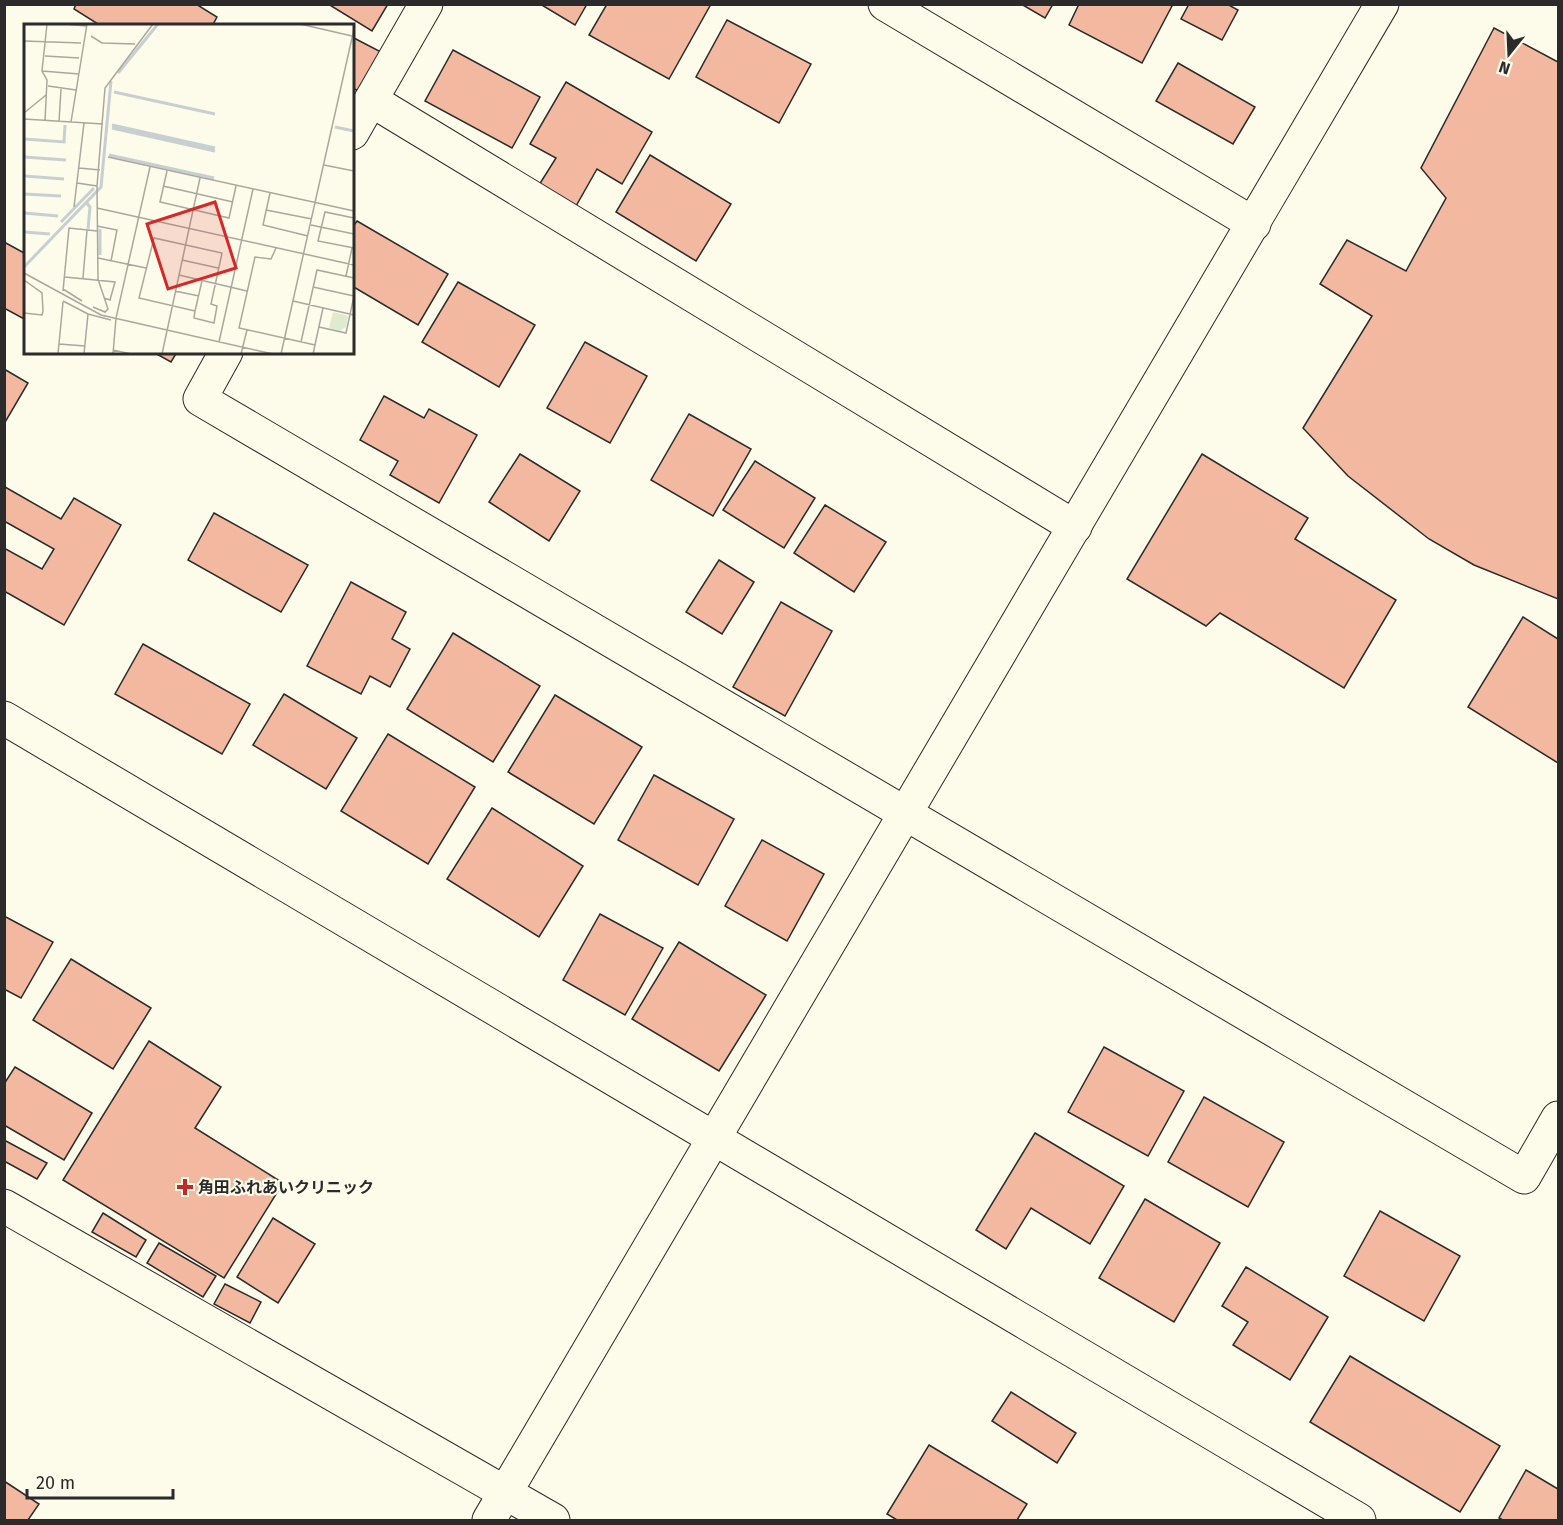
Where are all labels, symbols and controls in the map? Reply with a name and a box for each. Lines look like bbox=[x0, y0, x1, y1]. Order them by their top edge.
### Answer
inset map bbox=[24, 24, 354, 354]
north arrow bbox=[1479, 24, 1539, 84]
text: N bbox=[1497, 57, 1512, 78]
marker: 角田ふれあいクリニック bbox=[176, 1178, 194, 1196]
place label: 角田ふれあいクリニック bbox=[198, 1178, 374, 1197]
scale bar bbox=[27, 1462, 172, 1500]
text: 20 m bbox=[36, 1472, 75, 1494]

